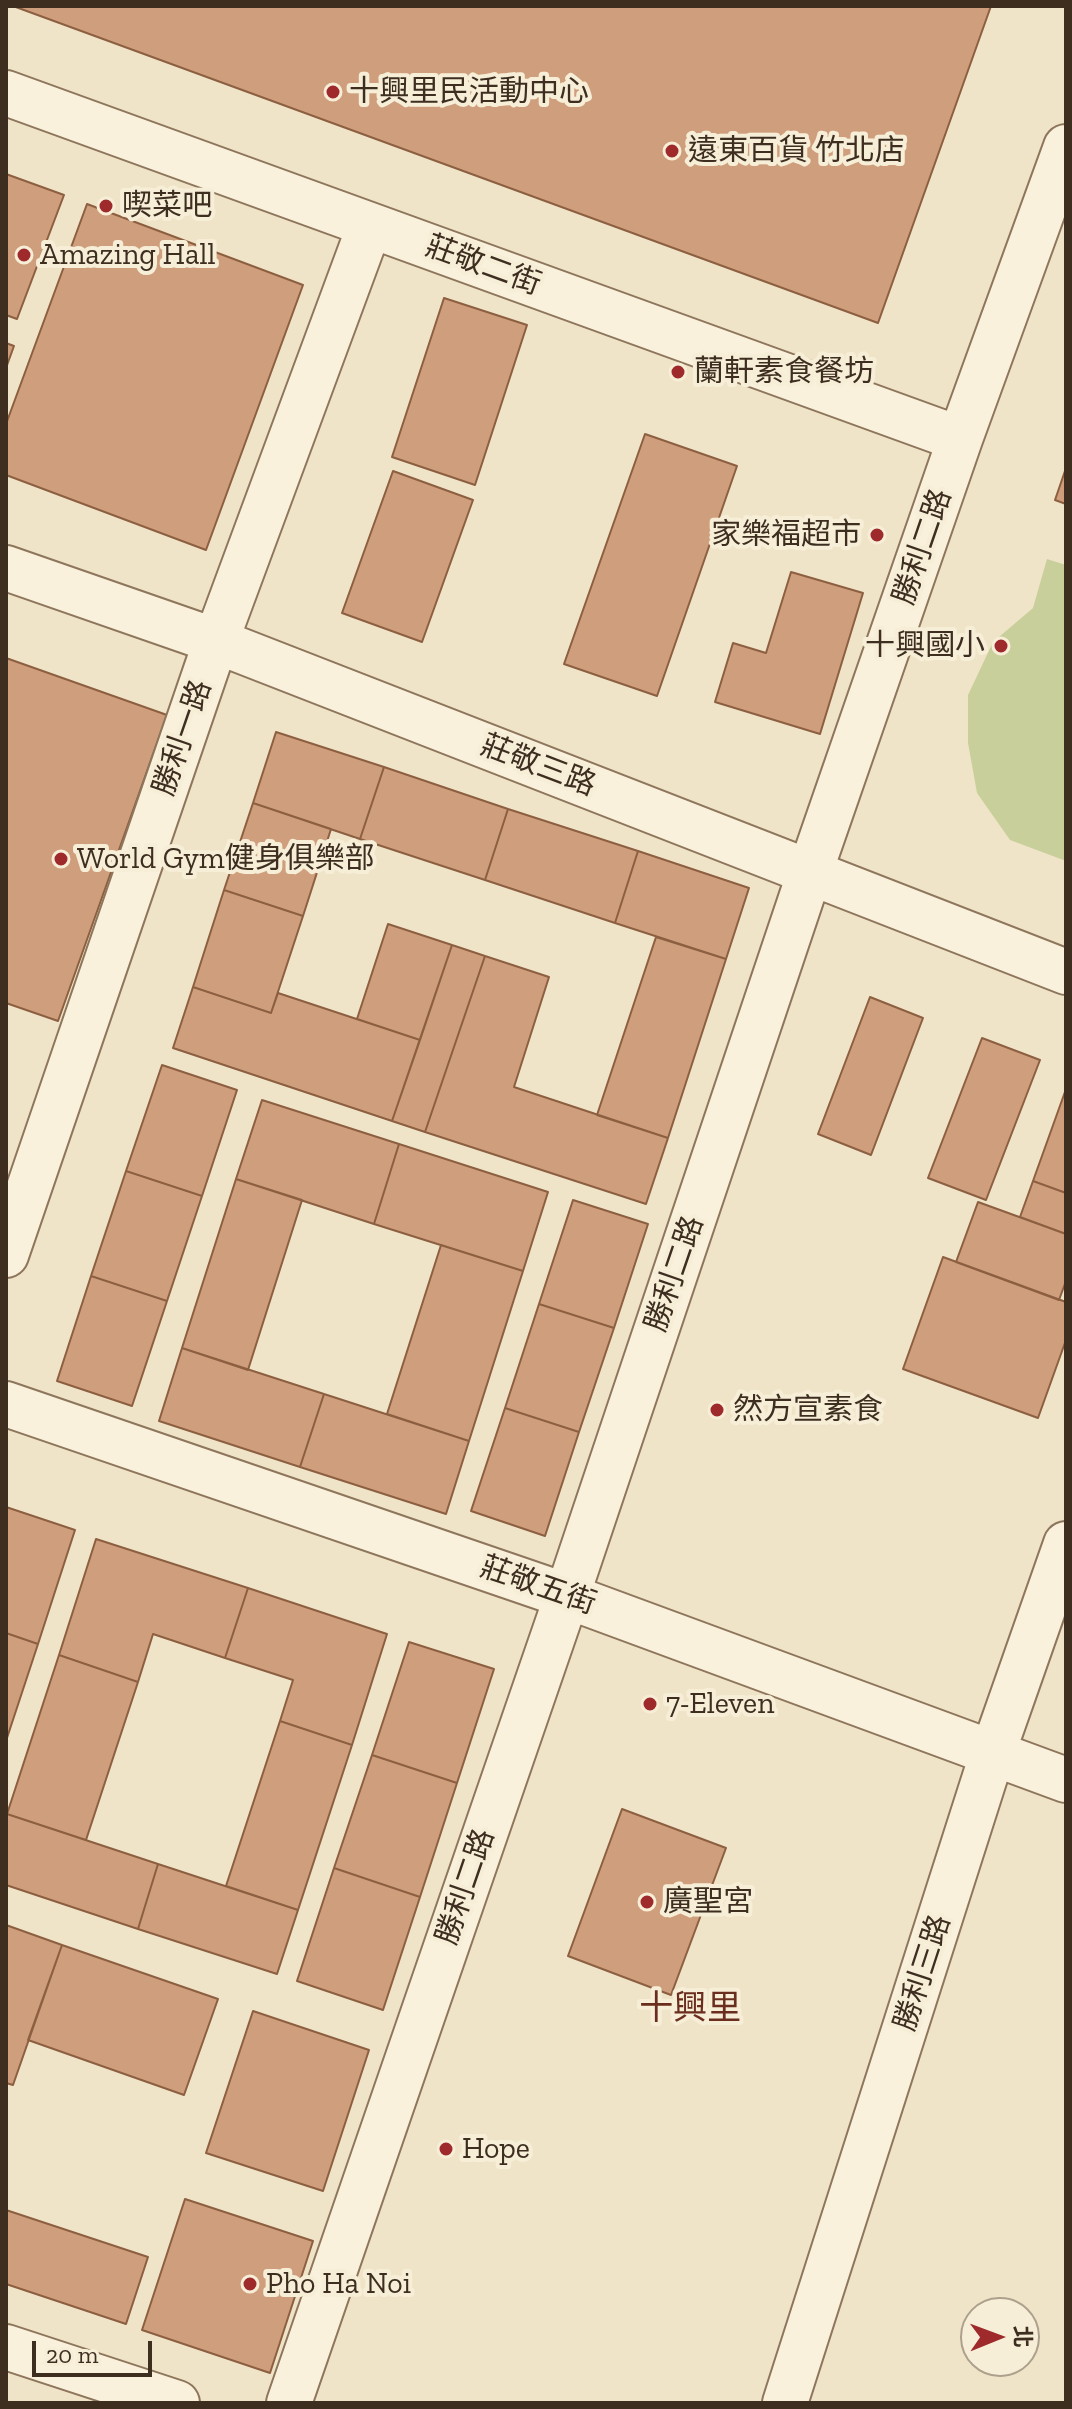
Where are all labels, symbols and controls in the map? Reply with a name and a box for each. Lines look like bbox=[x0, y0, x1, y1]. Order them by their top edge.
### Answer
place label: 十興里民活動中心 bbox=[349, 74, 589, 110]
marker: 十興里民活動中心 bbox=[324, 83, 342, 101]
place label: 遠東百貨 竹北店 bbox=[688, 133, 905, 169]
marker: 遠東百貨 竹北店 bbox=[663, 142, 681, 160]
place label: 喫菜吧 bbox=[122, 188, 212, 224]
marker: 喫菜吧 bbox=[97, 197, 115, 215]
street label: 莊敬二街 bbox=[420, 229, 546, 303]
place label: Amazing Hall bbox=[40, 237, 215, 273]
marker: Amazing Hall bbox=[15, 246, 33, 264]
place label: 蘭軒素食餐坊 bbox=[694, 354, 874, 390]
marker: 蘭軒素食餐坊 bbox=[669, 363, 687, 381]
street label: 勝利二路 bbox=[886, 484, 960, 610]
place label: 家樂福超市 bbox=[711, 517, 861, 553]
marker: 家樂福超市 bbox=[868, 526, 886, 544]
place label: 十興國小 bbox=[865, 628, 985, 664]
marker: 十興國小 bbox=[992, 637, 1010, 655]
street label: 勝利一路 bbox=[146, 675, 220, 801]
street label: 莊敬三路 bbox=[476, 728, 600, 804]
place label: World Gym健身俱樂部 bbox=[77, 841, 375, 877]
marker: World Gym健身俱樂部 bbox=[52, 850, 70, 868]
street label: 勝利二路 bbox=[638, 1211, 712, 1337]
place label: 然方宣素食 bbox=[733, 1392, 883, 1428]
marker: 然方宣素食 bbox=[708, 1401, 726, 1419]
street label: 莊敬五街 bbox=[475, 1549, 601, 1623]
place label: 7-Eleven bbox=[666, 1686, 774, 1722]
marker: 7-Eleven bbox=[641, 1695, 659, 1713]
street label: 勝利二路 bbox=[429, 1824, 503, 1950]
place label: 廣聖宮 bbox=[663, 1884, 753, 1920]
marker: 廣聖宮 bbox=[638, 1893, 656, 1911]
street label: 勝利三路 bbox=[887, 1910, 959, 2036]
district label: 十興里 bbox=[639, 1989, 741, 2029]
place label: Hope bbox=[462, 2131, 530, 2167]
marker: Hope bbox=[437, 2140, 455, 2158]
place label: Pho Ha Noi bbox=[266, 2266, 411, 2302]
marker: Pho Ha Noi bbox=[241, 2275, 259, 2293]
north arrow bbox=[960, 2297, 1040, 2377]
scale bar bbox=[36, 2325, 156, 2375]
text: 北 bbox=[1009, 2325, 1036, 2348]
text: 20 m bbox=[46, 2340, 98, 2369]

